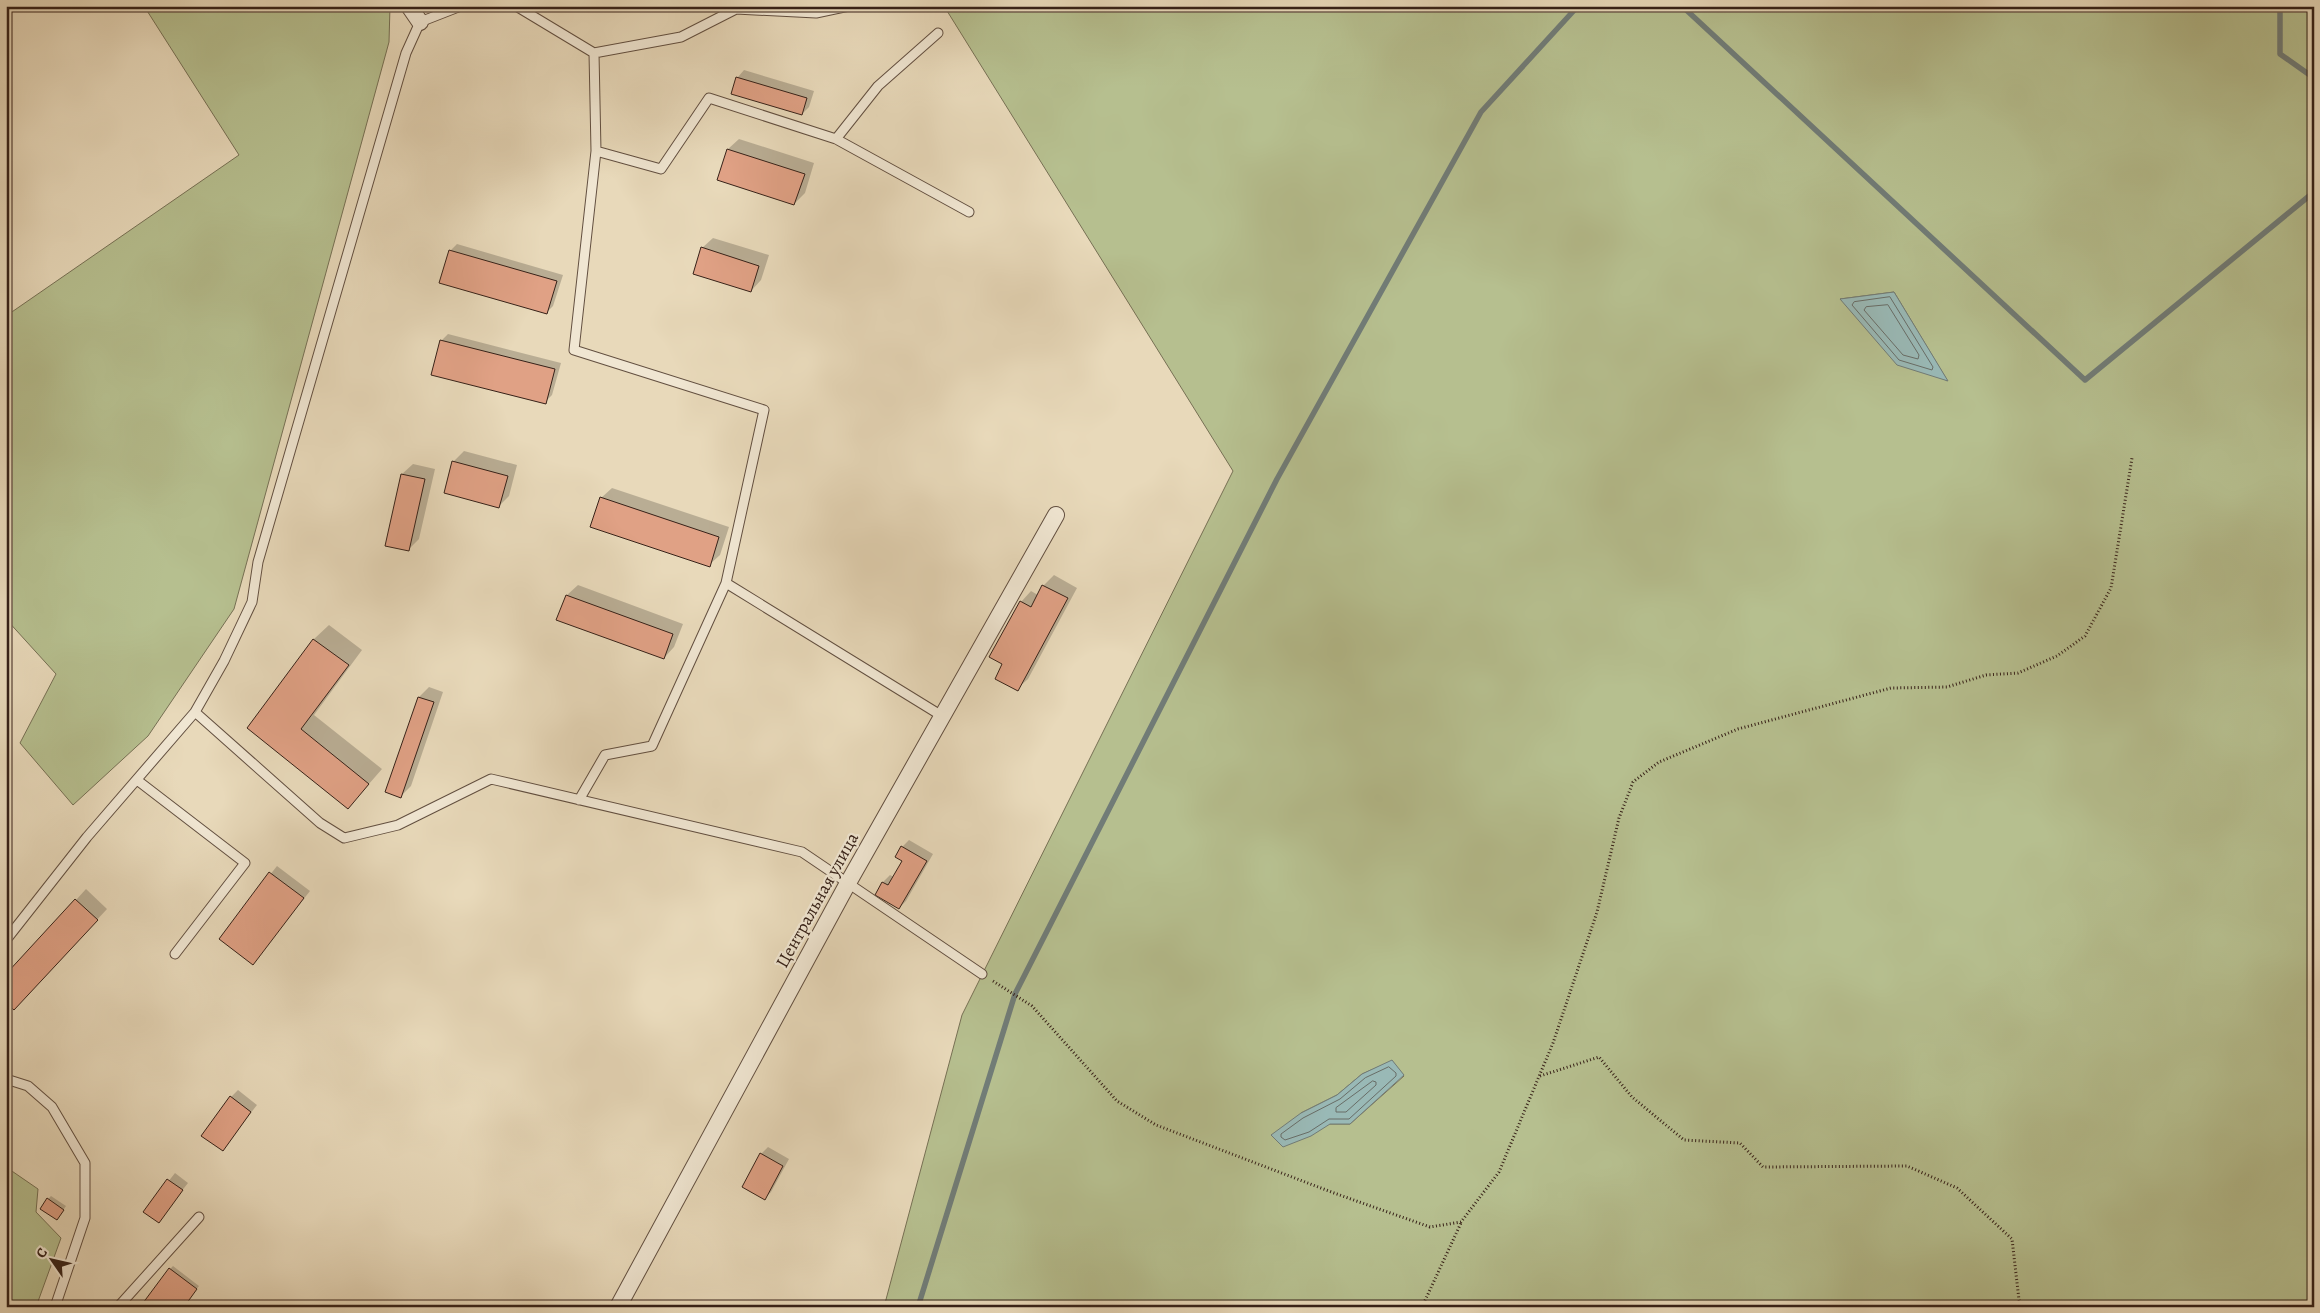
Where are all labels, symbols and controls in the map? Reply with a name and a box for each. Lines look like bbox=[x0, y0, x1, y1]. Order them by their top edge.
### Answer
street label: Центральная улица bbox=[770, 828, 864, 972]
north arrow bbox=[28, 1236, 78, 1286]
text: С bbox=[31, 1244, 52, 1262]

